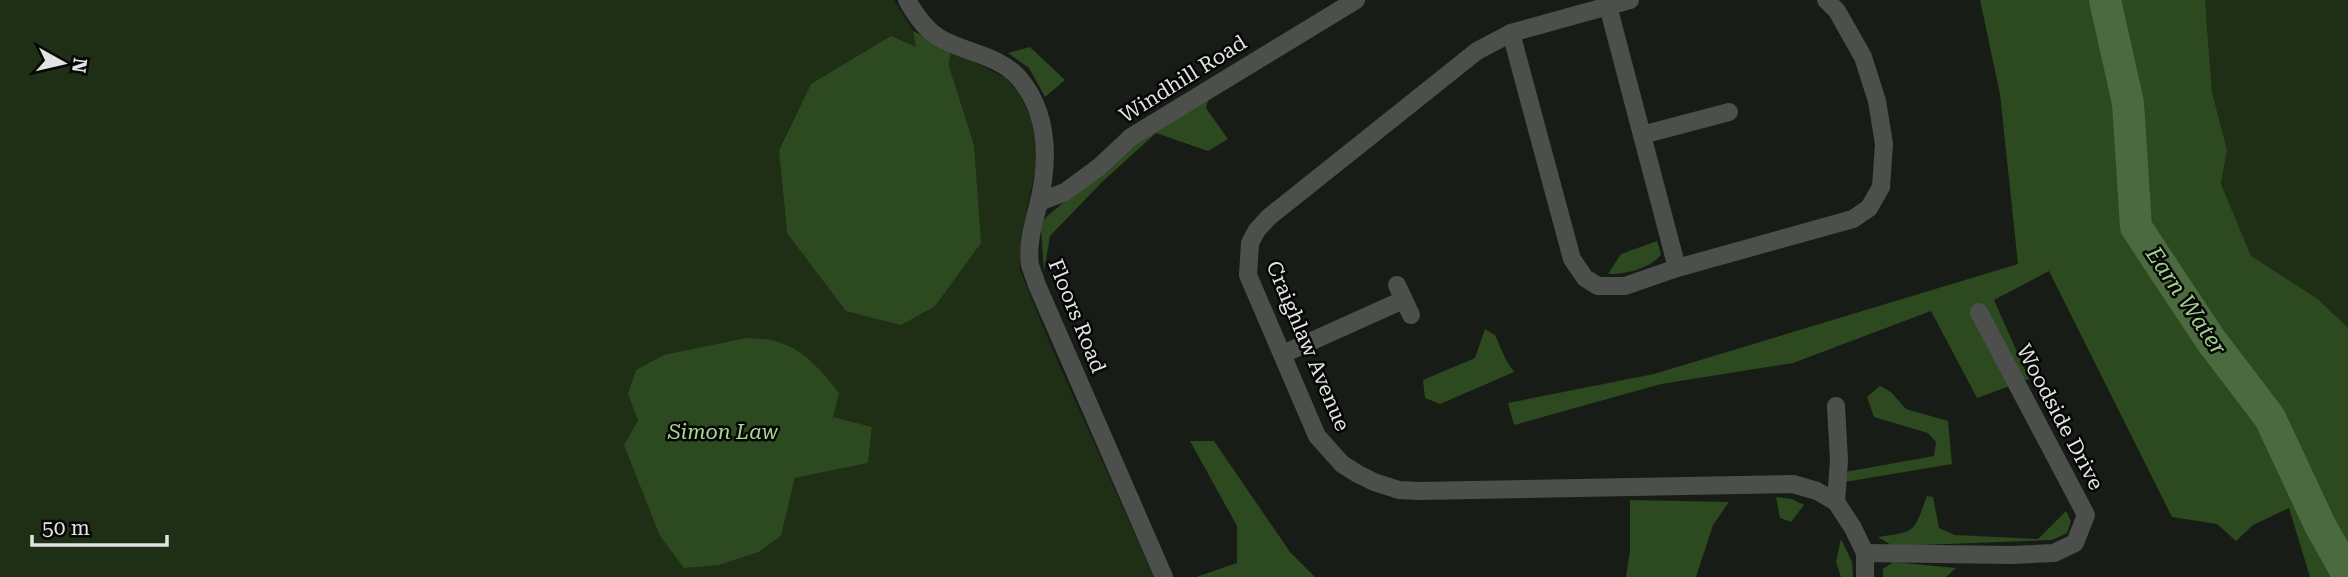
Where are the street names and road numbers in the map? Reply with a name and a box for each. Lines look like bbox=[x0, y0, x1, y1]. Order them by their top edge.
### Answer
street label: Windhill Road bbox=[1115, 30, 1251, 128]
street label: Floors Road bbox=[1043, 256, 1111, 377]
street label: Craighlaw Avenue bbox=[1261, 257, 1355, 435]
street label: Woodside Drive bbox=[2011, 340, 2109, 494]

